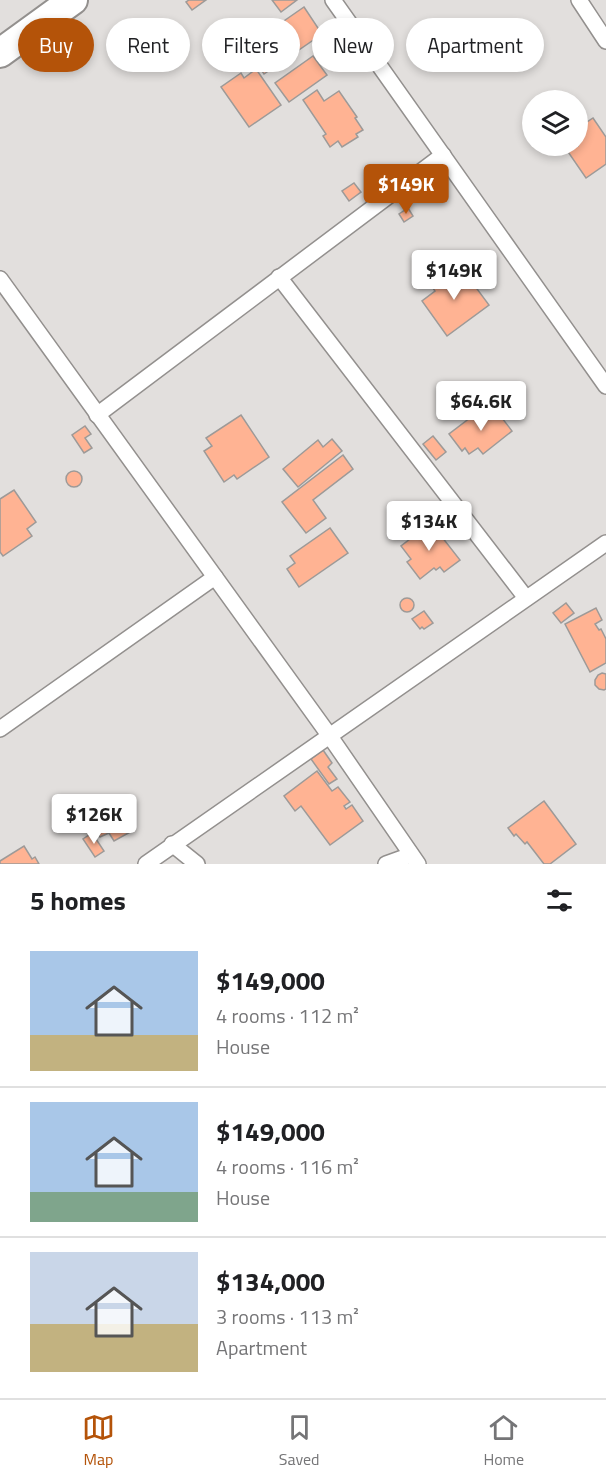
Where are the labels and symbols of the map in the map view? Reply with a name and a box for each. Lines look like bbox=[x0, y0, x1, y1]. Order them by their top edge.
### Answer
pin: $149K bbox=[364, 164, 448, 215]
pin: $149K bbox=[412, 250, 496, 301]
pin: $64.6K bbox=[432, 381, 530, 432]
pin: $134K bbox=[387, 501, 471, 552]
pin: $126K bbox=[52, 794, 136, 845]

